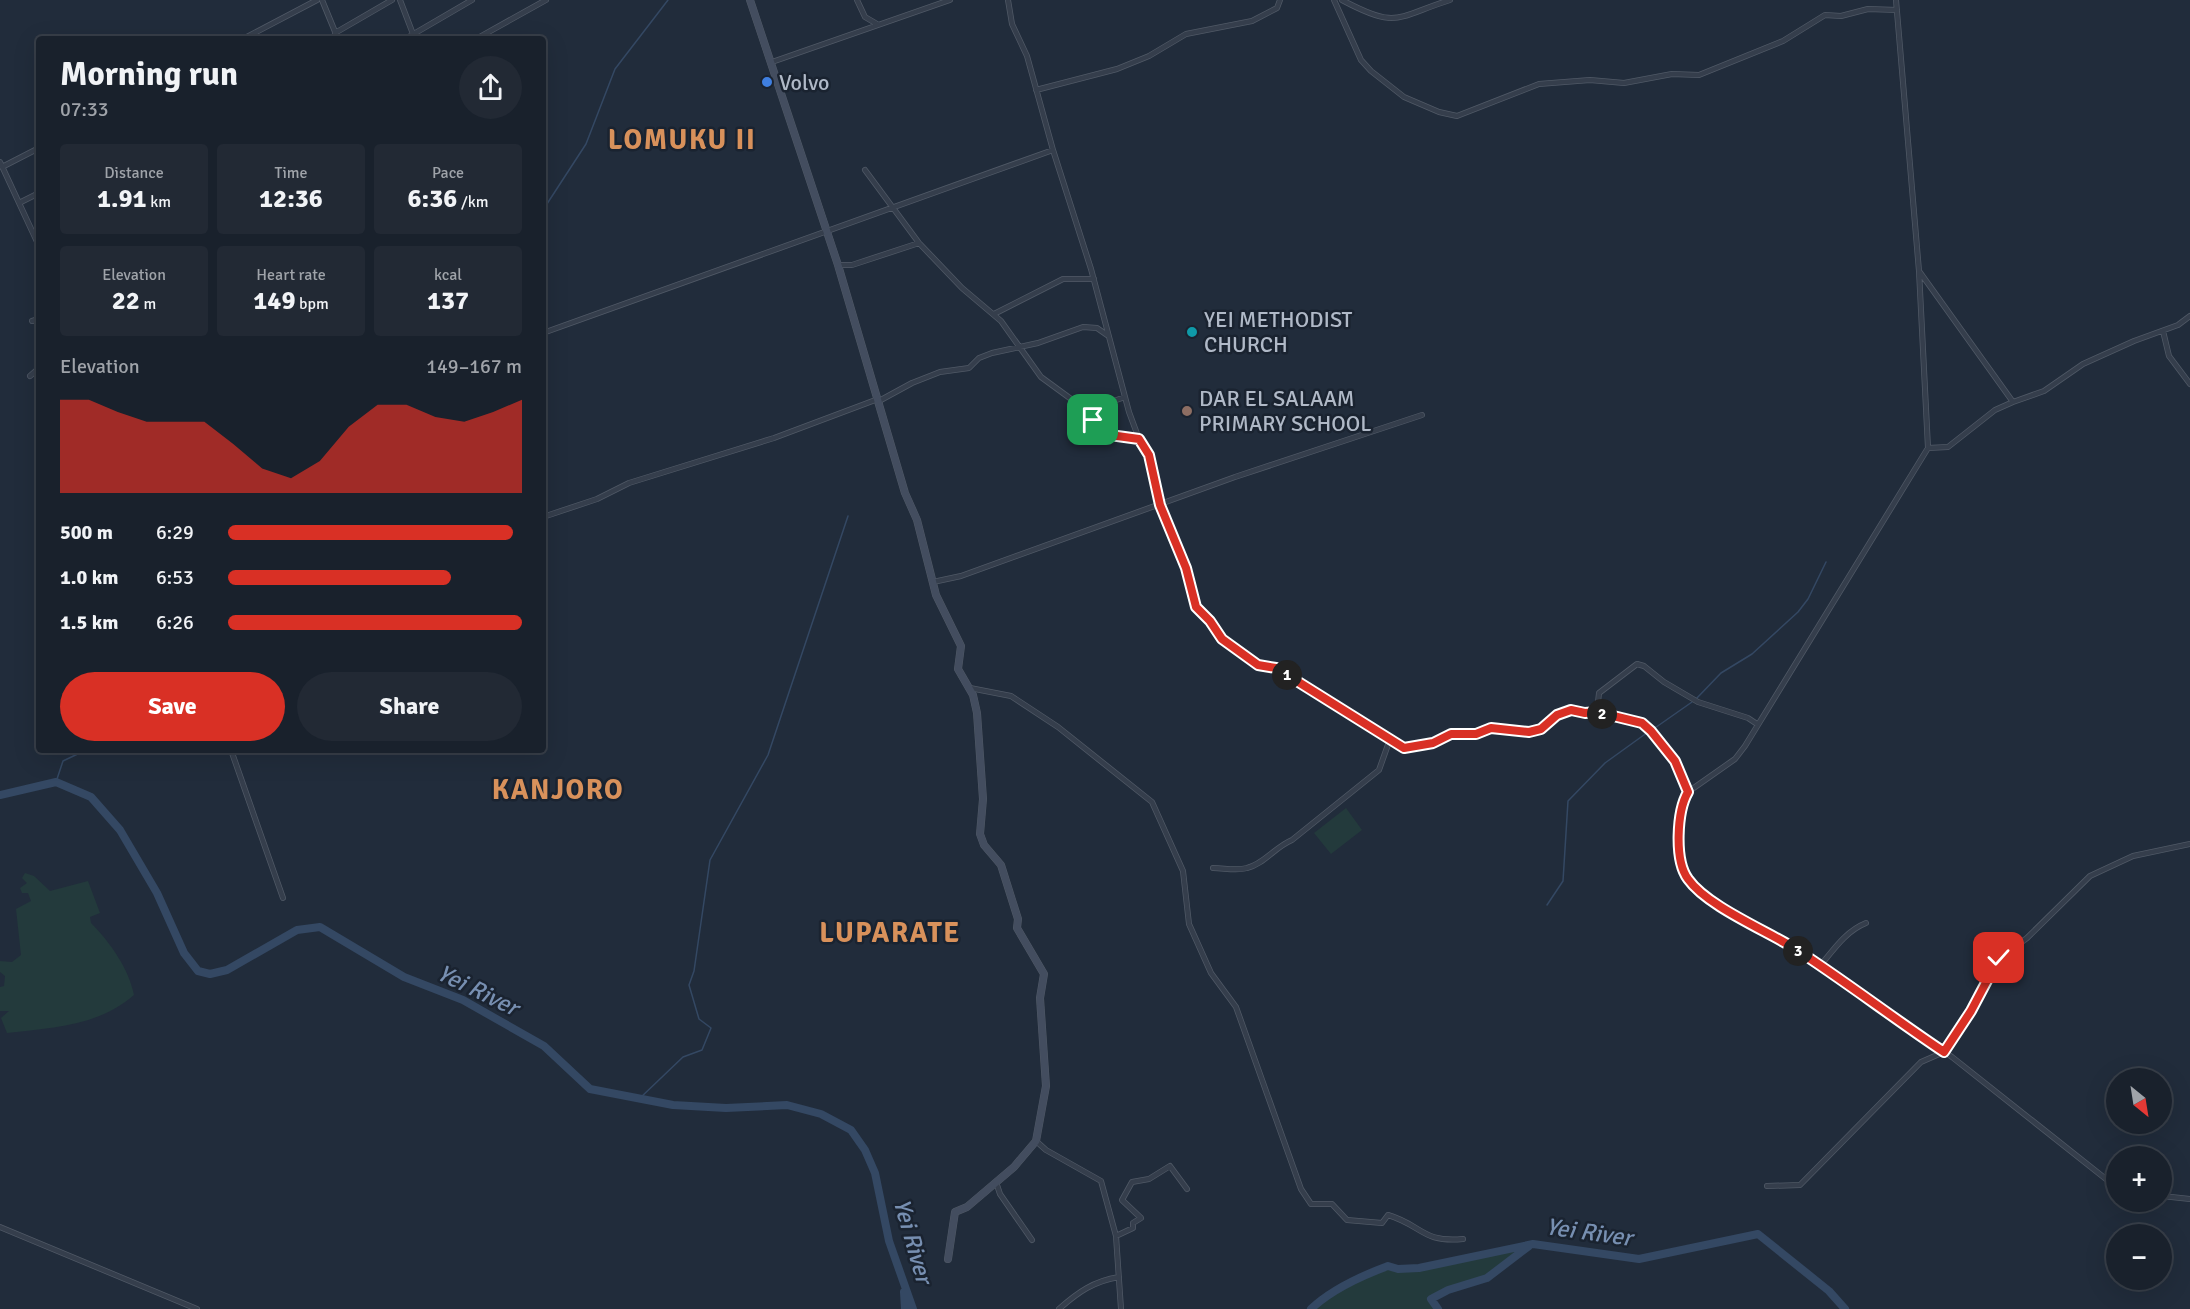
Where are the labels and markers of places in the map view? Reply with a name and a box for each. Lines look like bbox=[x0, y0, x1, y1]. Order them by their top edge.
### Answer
place label: Volvo bbox=[779, 69, 829, 96]
marker: Volvo bbox=[760, 75, 774, 89]
place label: YEI METHODIST CHURCH bbox=[1204, 306, 1353, 358]
marker: YEI METHODIST CHURCH bbox=[1185, 325, 1199, 339]
place label: DAR EL SALAAM PRIMARY SCHOOL bbox=[1199, 385, 1371, 437]
pin bbox=[1067, 394, 1118, 445]
marker: DAR EL SALAAM PRIMARY SCHOOL bbox=[1180, 404, 1194, 418]
pin: 1 bbox=[1272, 660, 1302, 690]
pin: 2 bbox=[1587, 699, 1617, 729]
pin bbox=[1973, 932, 2024, 983]
pin: 3 bbox=[1783, 936, 1813, 966]

